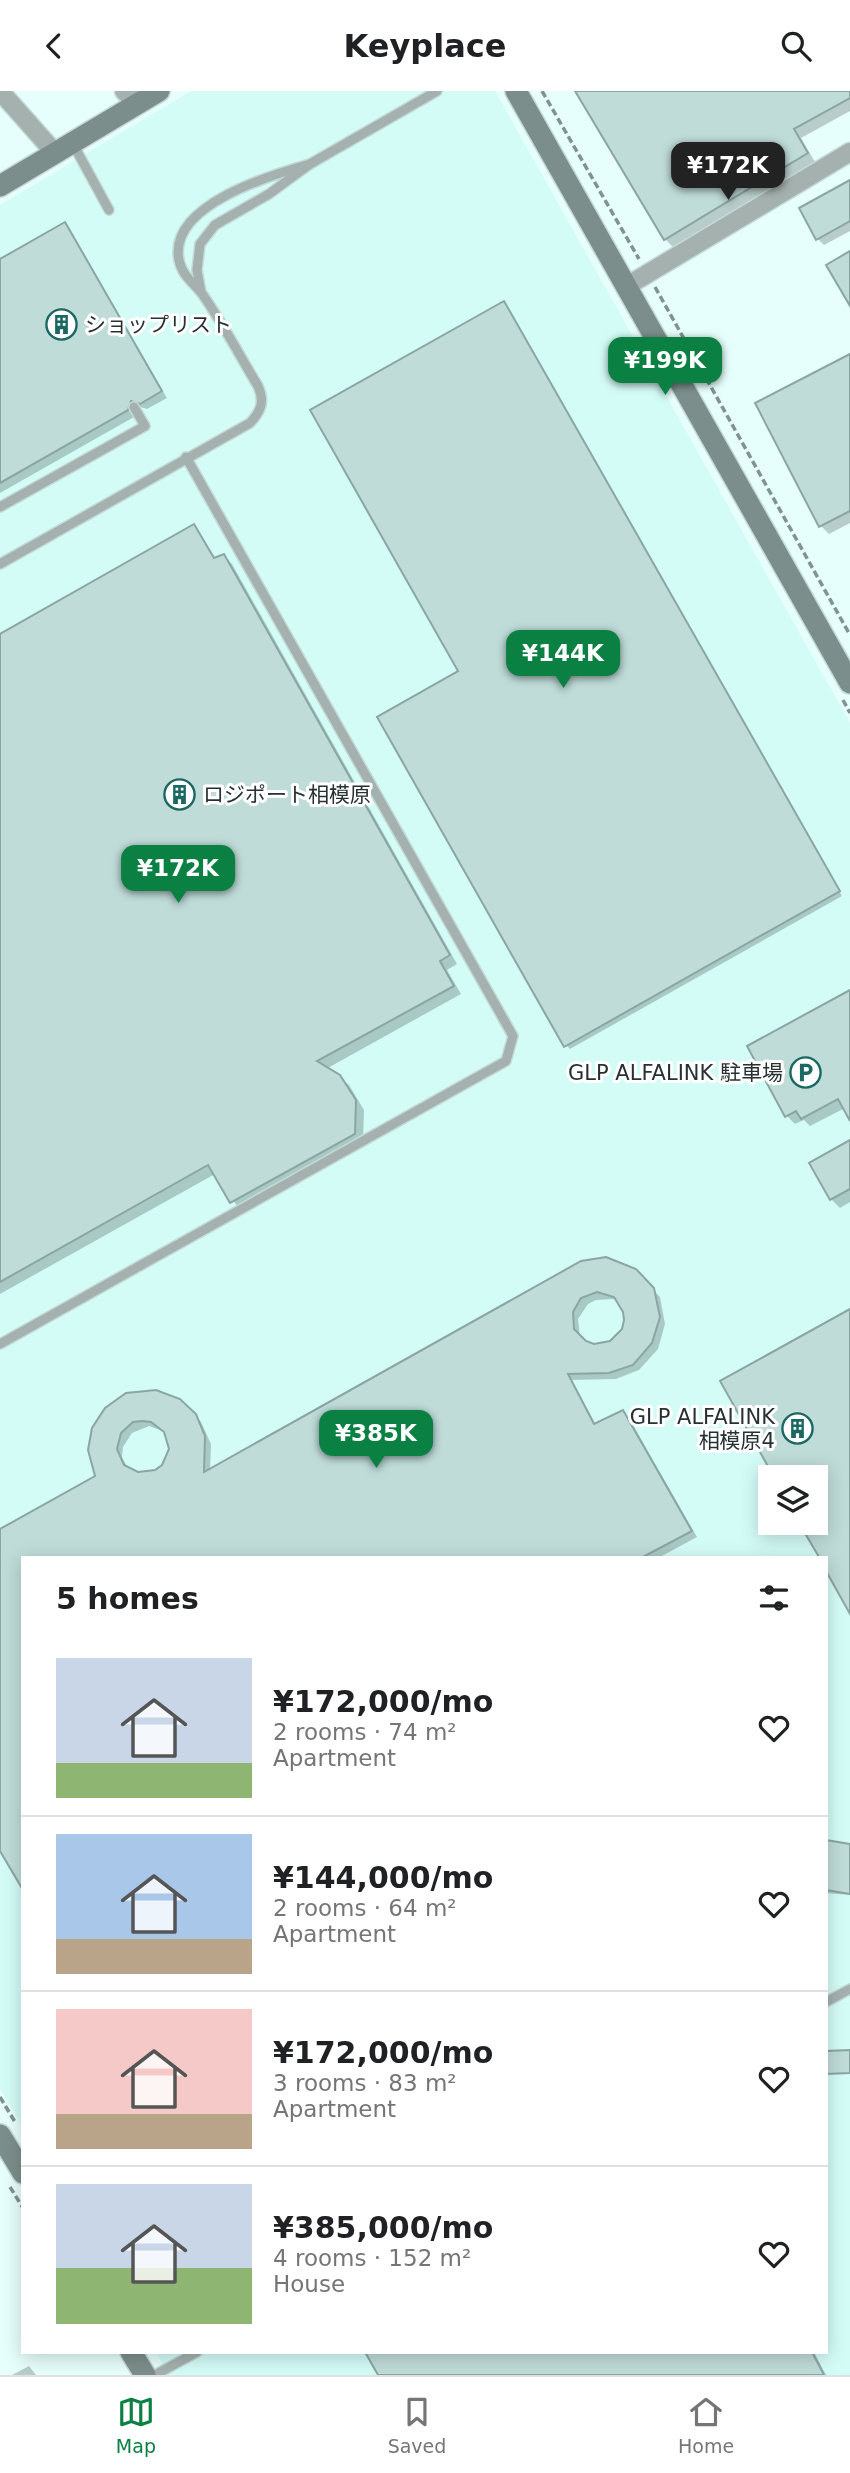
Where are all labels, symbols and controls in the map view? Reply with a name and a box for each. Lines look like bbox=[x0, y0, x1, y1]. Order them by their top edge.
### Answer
icon: back bbox=[35, 27, 73, 65]
text: Keyplace bbox=[344, 27, 506, 65]
icon: search bbox=[777, 27, 815, 65]
pin: ¥172K bbox=[679, 143, 777, 202]
text: ¥172K bbox=[687, 152, 769, 178]
building icon: ショップリスト bbox=[45, 308, 79, 342]
place label: ショップリスト bbox=[85, 313, 232, 337]
pin: ¥199K bbox=[616, 337, 714, 397]
text: ¥199K bbox=[624, 347, 706, 373]
pin: ¥144K bbox=[514, 631, 612, 690]
text: ¥144K bbox=[522, 640, 604, 666]
building icon: ロジポート相模原 bbox=[163, 778, 197, 812]
place label: ロジポート相模原 bbox=[203, 783, 371, 807]
pin: ¥172K bbox=[129, 845, 227, 905]
text: ¥172K bbox=[137, 855, 219, 881]
parking icon: GLP ALFALINK 駐車場 bbox=[789, 1056, 823, 1090]
place label: GLP ALFALINK 駐車場 bbox=[568, 1061, 783, 1085]
place label: GLP ALFALINK 相模原4 bbox=[630, 1405, 776, 1453]
pin: ¥385K bbox=[327, 1411, 425, 1470]
building icon: GLP ALFALINK 相模原4 bbox=[781, 1412, 815, 1446]
text: ¥385K bbox=[335, 1420, 417, 1446]
map controls bbox=[758, 1465, 828, 1535]
button: layers bbox=[758, 1465, 828, 1535]
icon: filters bbox=[755, 1579, 793, 1617]
text: 5 homes bbox=[56, 1581, 199, 1616]
text: ¥172,000/mo bbox=[273, 1684, 493, 1719]
icon: home bbox=[112, 1686, 196, 1770]
icon: heart bbox=[755, 1709, 793, 1747]
text: 2 rooms · 74 m² bbox=[273, 1719, 457, 1745]
text: Apartment bbox=[273, 1745, 396, 1771]
text: ¥144,000/mo bbox=[273, 1860, 493, 1895]
icon: home bbox=[112, 1862, 196, 1946]
icon: heart bbox=[755, 1885, 793, 1923]
text: 2 rooms · 64 m² bbox=[273, 1895, 457, 1921]
text: Apartment bbox=[273, 1921, 396, 1947]
text: ¥172,000/mo bbox=[273, 2035, 493, 2070]
icon: home bbox=[112, 2037, 196, 2121]
icon: heart bbox=[755, 2060, 793, 2098]
text: 3 rooms · 83 m² bbox=[273, 2070, 457, 2096]
text: Apartment bbox=[273, 2096, 396, 2122]
text: ¥385,000/mo bbox=[273, 2210, 493, 2245]
icon: home bbox=[112, 2212, 196, 2296]
icon: heart bbox=[755, 2235, 793, 2273]
text: 4 rooms · 152 m² bbox=[273, 2245, 471, 2271]
text: House bbox=[273, 2271, 345, 2297]
tab: Map bbox=[116, 2393, 156, 2457]
tab: Saved bbox=[388, 2393, 446, 2457]
tab: Home bbox=[678, 2393, 734, 2457]

